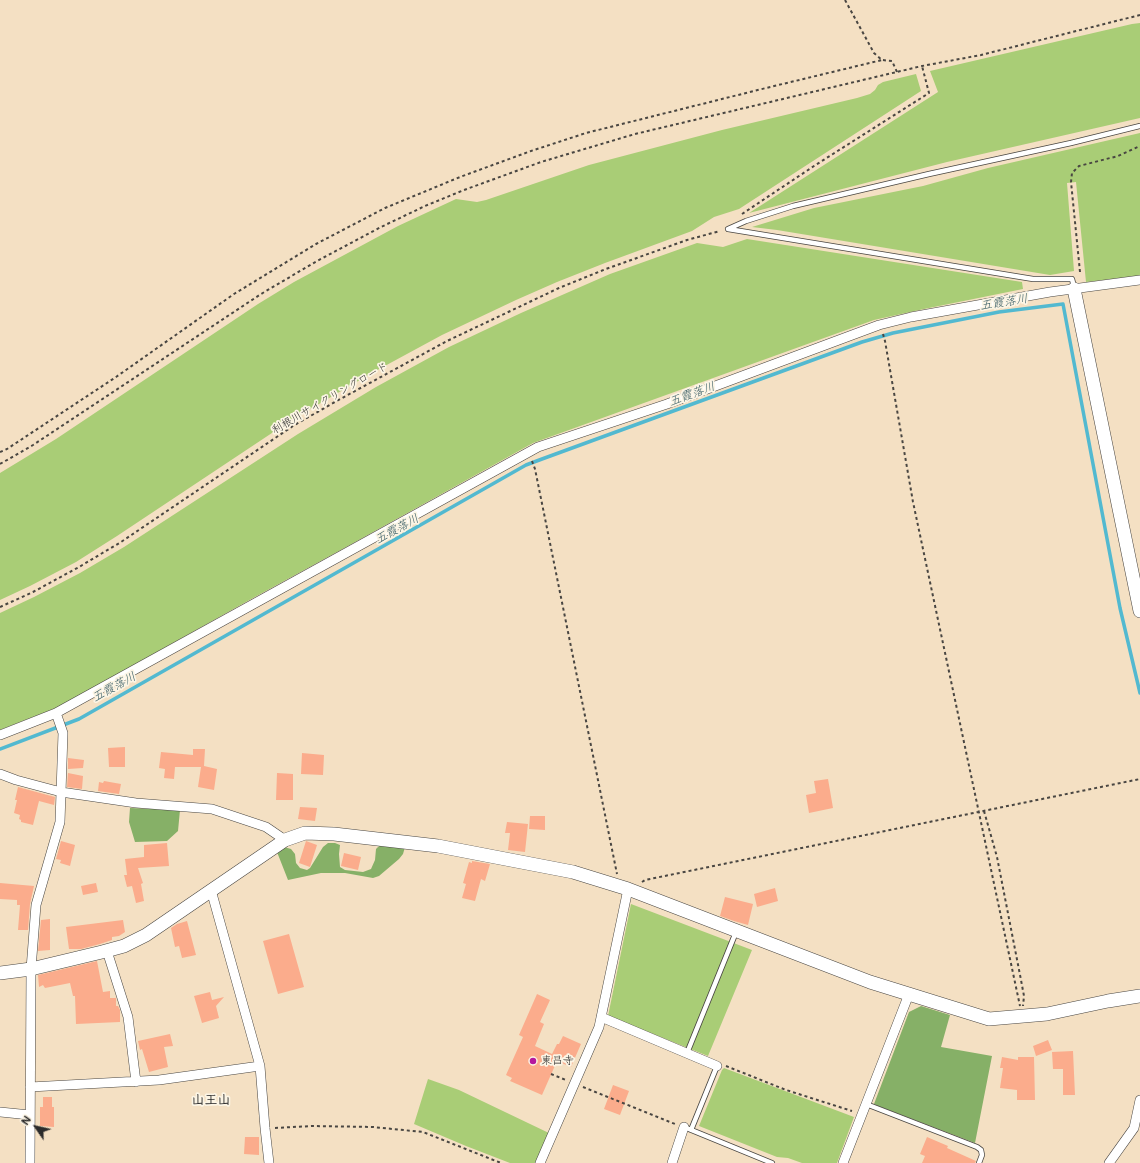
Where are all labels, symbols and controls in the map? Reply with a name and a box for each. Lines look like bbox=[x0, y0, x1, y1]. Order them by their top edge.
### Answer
water label: 五霞落川 bbox=[979, 291, 1029, 313]
street label: 利根川サイクリングロード bbox=[270, 359, 390, 437]
water label: 五霞落川 bbox=[667, 379, 717, 409]
water label: 五霞落川 bbox=[373, 511, 421, 547]
water label: 五霞落川 bbox=[90, 669, 138, 705]
place label: 東昌寺 bbox=[541, 1054, 574, 1068]
marker: 東昌寺 bbox=[528, 1056, 538, 1066]
district label: 山王山 bbox=[192, 1092, 230, 1108]
north arrow bbox=[16, 1107, 56, 1147]
text: N bbox=[17, 1112, 34, 1128]

